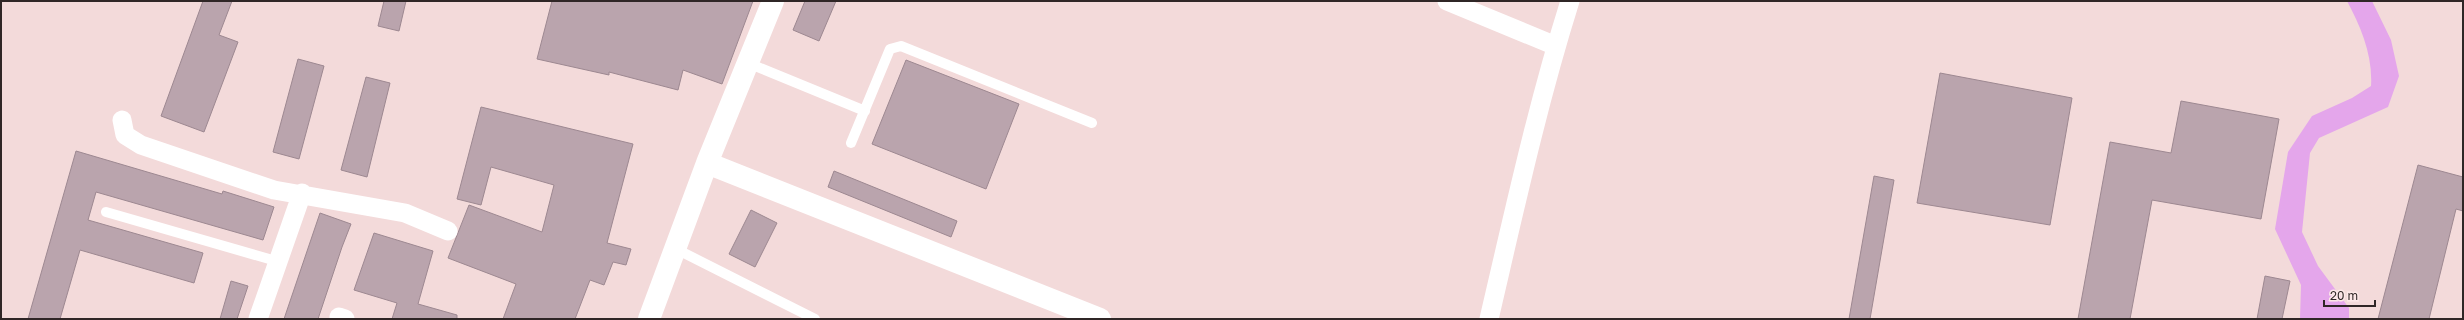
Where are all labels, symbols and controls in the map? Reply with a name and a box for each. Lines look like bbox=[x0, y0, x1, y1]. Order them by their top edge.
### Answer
scale bar bbox=[2324, 282, 2375, 308]
text: 20 m bbox=[2330, 288, 2358, 303]

